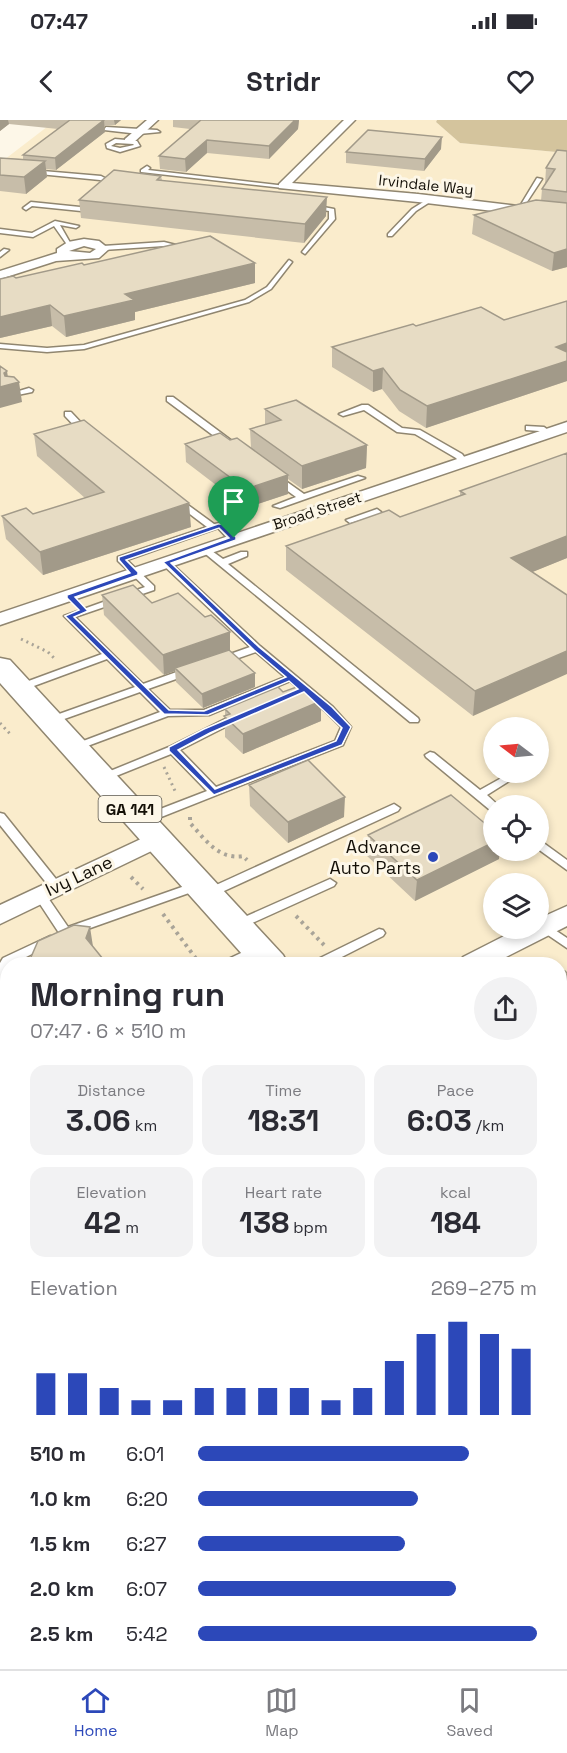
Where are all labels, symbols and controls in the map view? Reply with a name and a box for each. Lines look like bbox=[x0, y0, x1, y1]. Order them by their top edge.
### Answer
text: 07:47 bbox=[30, 7, 88, 35]
text: Stridr bbox=[246, 64, 321, 99]
icon: back bbox=[30, 65, 63, 98]
icon: heart bbox=[504, 65, 537, 98]
street label: Irvindale Way bbox=[378, 170, 475, 199]
pin bbox=[208, 476, 259, 538]
icon: arrive bbox=[217, 485, 250, 518]
street label: Broad Street bbox=[270, 487, 364, 534]
north arrow bbox=[483, 717, 549, 783]
map controls bbox=[483, 717, 549, 939]
button: locate bbox=[483, 795, 549, 861]
road number: GA 141 bbox=[98, 796, 162, 822]
place label: Advance Auto Parts bbox=[329, 835, 421, 879]
street label: Ivy Lane bbox=[41, 850, 116, 901]
marker: Advance Auto Parts bbox=[426, 850, 440, 864]
button: layers bbox=[483, 873, 549, 939]
text: Morning run bbox=[30, 974, 225, 1016]
button: share bbox=[474, 977, 537, 1040]
text: 07:47 · 6 × 510 m bbox=[30, 1018, 186, 1044]
text: Distance bbox=[77, 1080, 146, 1101]
text: Time bbox=[265, 1080, 302, 1101]
text: Pace bbox=[437, 1080, 474, 1101]
text: 3.06 bbox=[66, 1101, 131, 1140]
text: 18:31 bbox=[248, 1101, 319, 1140]
text: 6:03 bbox=[407, 1101, 472, 1140]
text: km bbox=[131, 1115, 157, 1136]
text: /km bbox=[472, 1115, 504, 1136]
text: Elevation bbox=[76, 1182, 147, 1203]
text: Heart rate bbox=[245, 1182, 322, 1203]
text: kcal bbox=[440, 1182, 471, 1203]
text: 42 bbox=[84, 1203, 121, 1242]
text: 138 bbox=[239, 1203, 289, 1242]
text: 184 bbox=[430, 1203, 481, 1242]
text: m bbox=[121, 1217, 139, 1238]
text: bpm bbox=[289, 1217, 328, 1238]
text: Elevation bbox=[30, 1275, 118, 1301]
text: 269–275 m bbox=[431, 1275, 537, 1301]
text: 510 m bbox=[30, 1441, 86, 1467]
text: 6:01 bbox=[126, 1441, 164, 1467]
text: 1.0 km bbox=[30, 1486, 91, 1512]
text: 6:20 bbox=[126, 1486, 168, 1512]
text: 1.5 km bbox=[30, 1531, 90, 1557]
text: 6:27 bbox=[126, 1531, 166, 1557]
text: 2.0 km bbox=[30, 1576, 94, 1602]
text: 6:07 bbox=[126, 1576, 167, 1602]
text: 2.5 km bbox=[30, 1621, 93, 1647]
text: 5:42 bbox=[126, 1621, 168, 1647]
tab: Home bbox=[74, 1684, 118, 1741]
tab: Map bbox=[265, 1684, 299, 1741]
tab: Saved bbox=[446, 1684, 493, 1741]

